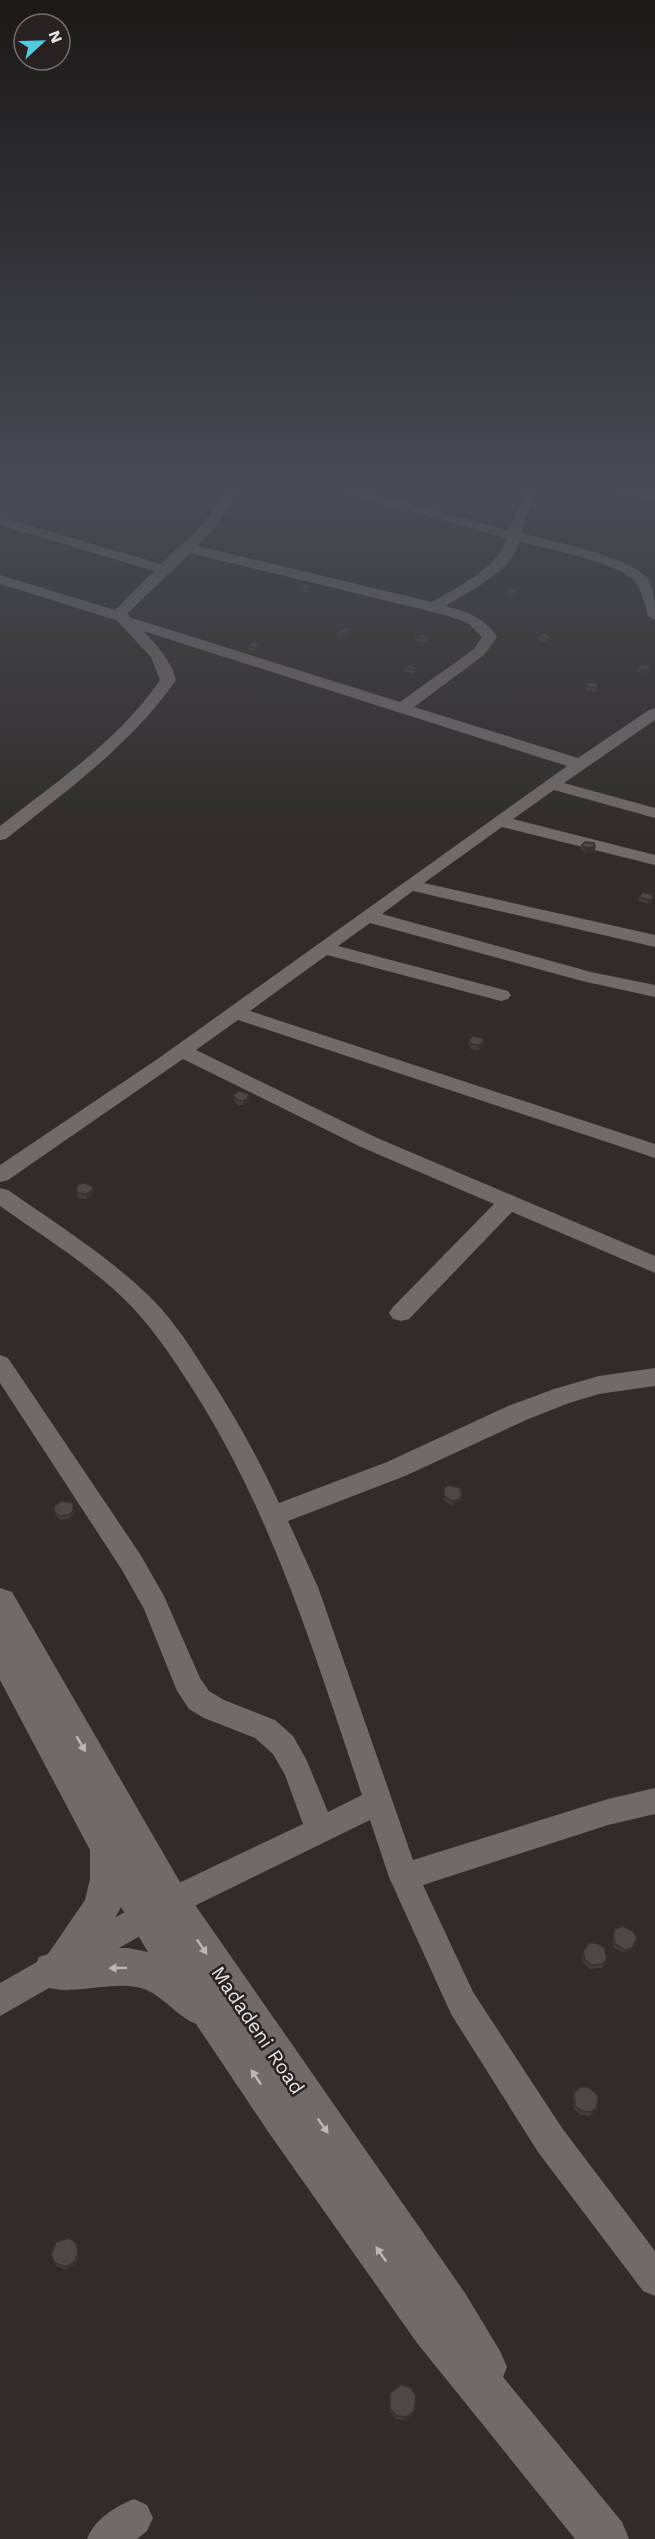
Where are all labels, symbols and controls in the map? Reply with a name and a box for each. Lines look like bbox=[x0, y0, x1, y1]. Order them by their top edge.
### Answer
north arrow bbox=[12, 12, 72, 72]
text: N bbox=[44, 28, 66, 46]
one-way arrow bbox=[76, 1735, 86, 1752]
one-way arrow bbox=[196, 1939, 208, 1955]
street label: Madadeni Road bbox=[206, 1961, 310, 2099]
one-way arrow bbox=[108, 1963, 127, 1973]
one-way arrow bbox=[251, 2069, 262, 2085]
one-way arrow bbox=[317, 2118, 328, 2134]
one-way arrow bbox=[375, 2246, 387, 2261]

